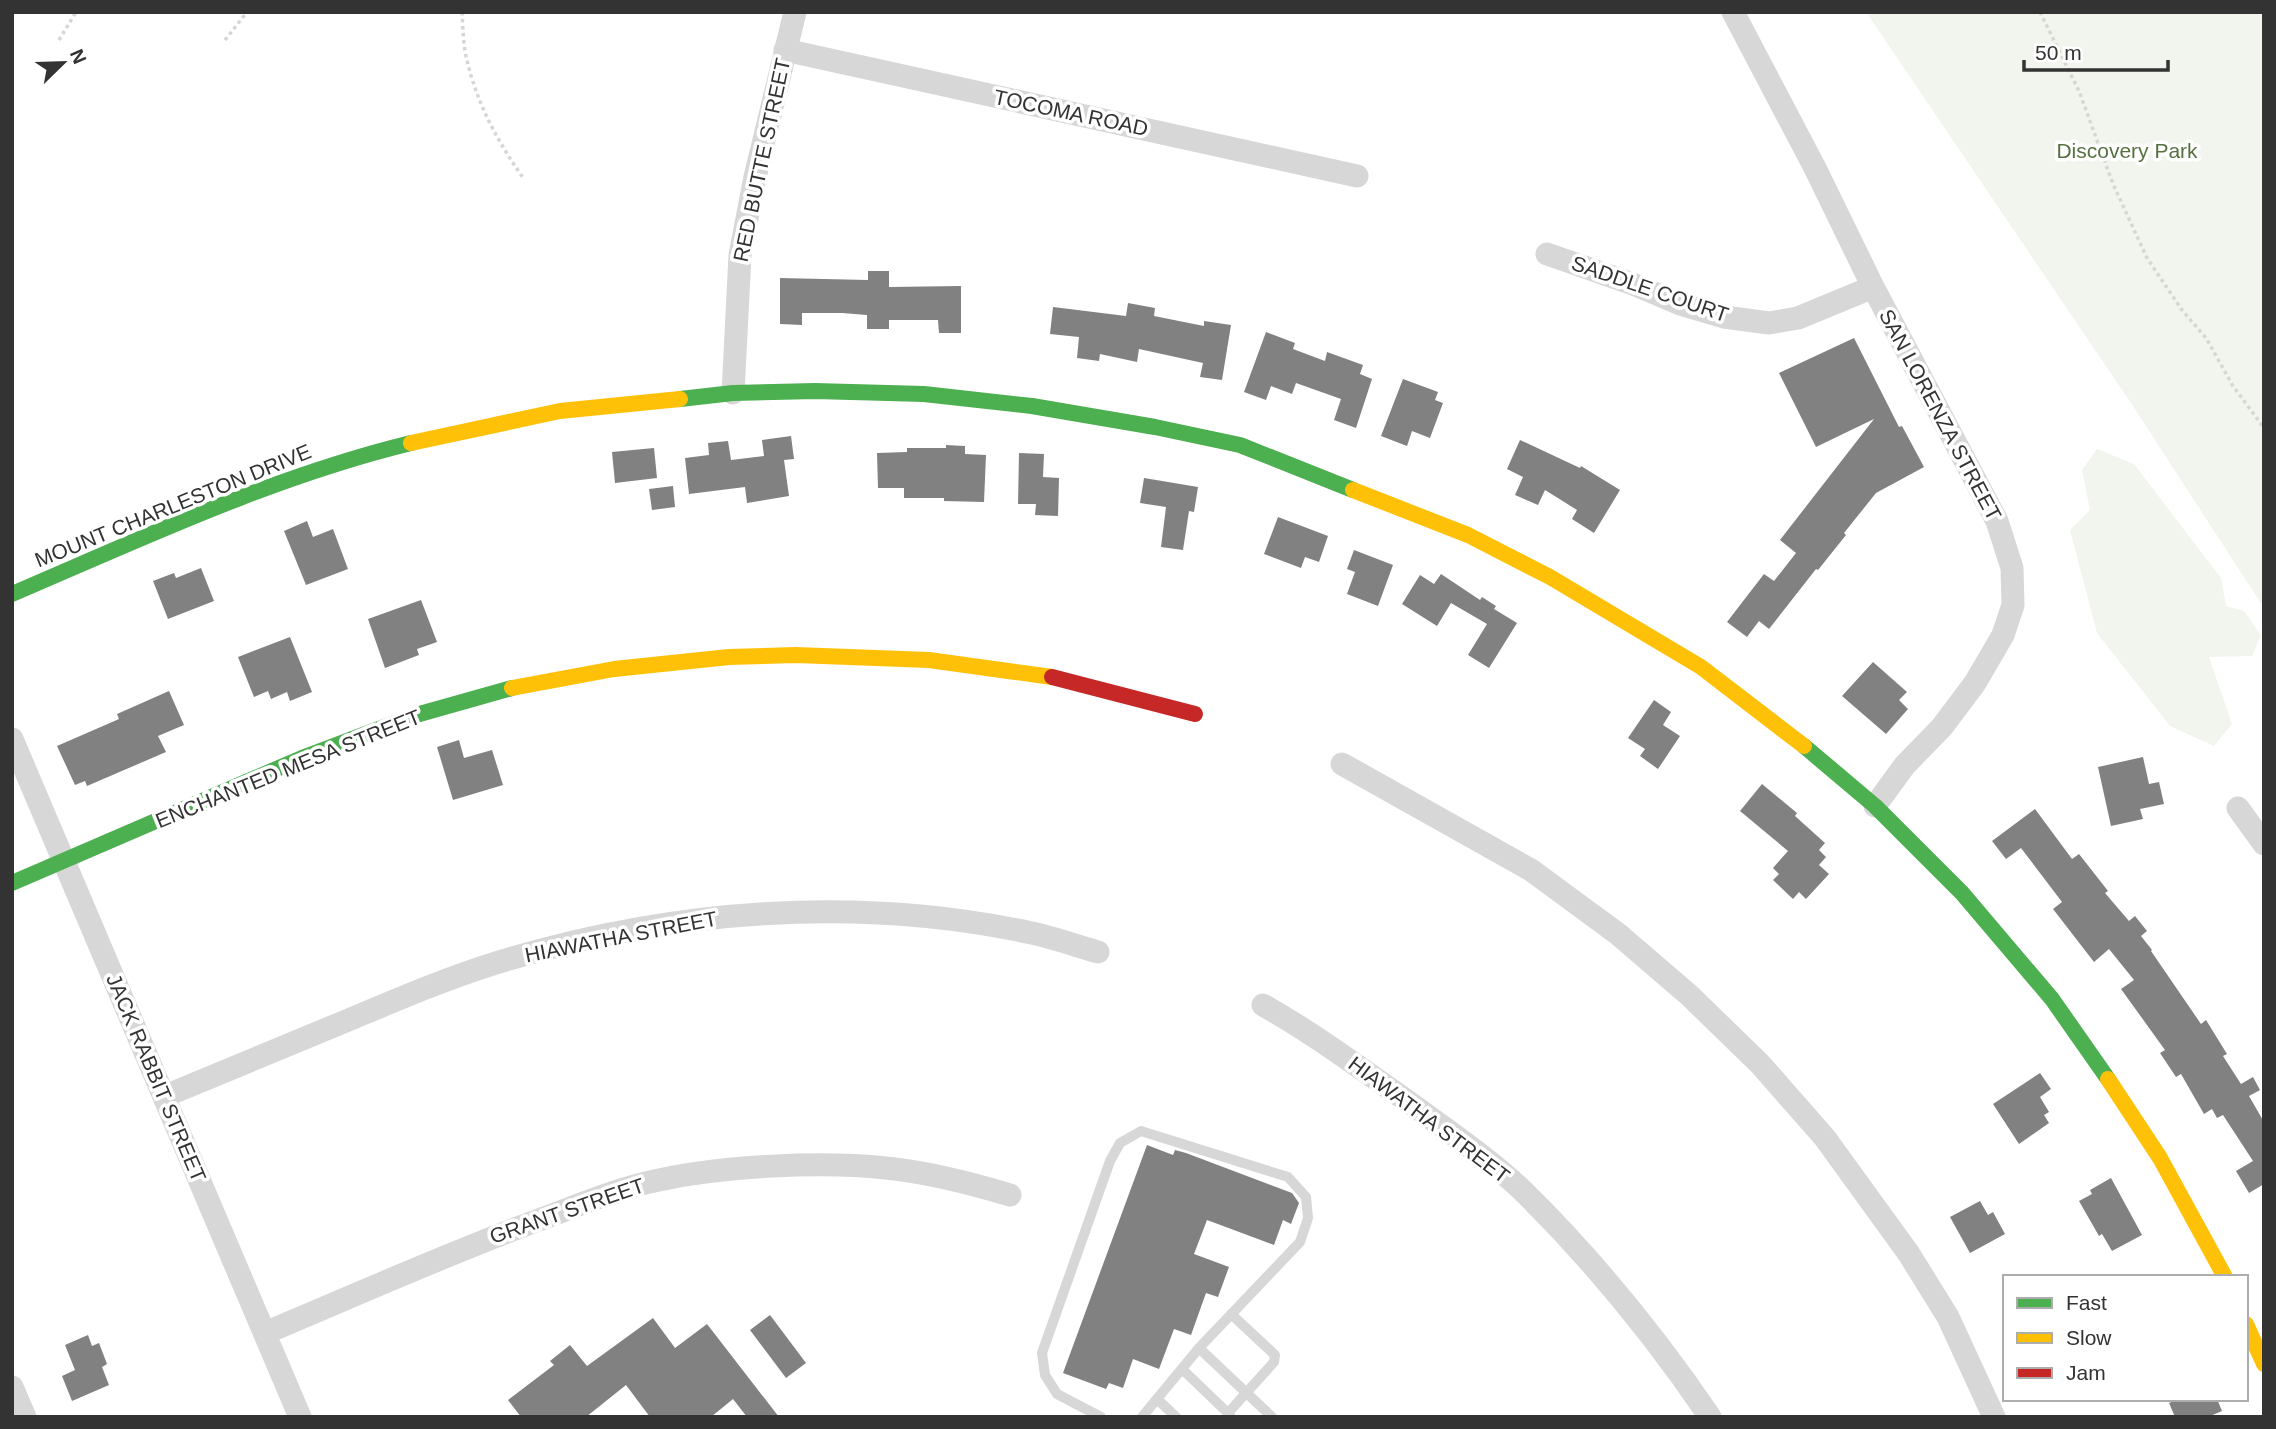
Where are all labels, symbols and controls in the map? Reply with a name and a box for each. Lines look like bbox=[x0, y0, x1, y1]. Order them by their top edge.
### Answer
north arrow bbox=[28, 28, 98, 98]
scale bar bbox=[2024, 28, 2168, 72]
text: 50 m bbox=[2035, 41, 2082, 64]
text: N bbox=[66, 46, 91, 67]
street label: RED BUTTE STREET bbox=[729, 56, 794, 264]
street label: TOCOMA ROAD bbox=[992, 85, 1150, 140]
park label: Discovery Park bbox=[2056, 139, 2198, 162]
street label: SADDLE COURT bbox=[1569, 251, 1732, 326]
street label: SAN LORENZA STREET bbox=[1875, 305, 2006, 524]
street label: MOUNT CHARLESTON DRIVE bbox=[31, 440, 314, 572]
street label: ENCHANTED MESA STREET bbox=[152, 705, 424, 832]
street label: HIAWATHA STREET bbox=[523, 907, 719, 966]
street label: JACK RABBIT STREET bbox=[102, 970, 211, 1185]
street label: HIAWATHA STREET bbox=[1344, 1052, 1514, 1188]
street label: GRANT STREET bbox=[487, 1173, 647, 1248]
legend bbox=[2003, 1275, 2248, 1401]
text: Fast bbox=[2066, 1291, 2107, 1314]
text: Slow bbox=[2066, 1326, 2112, 1349]
text: Jam bbox=[2066, 1361, 2106, 1384]

